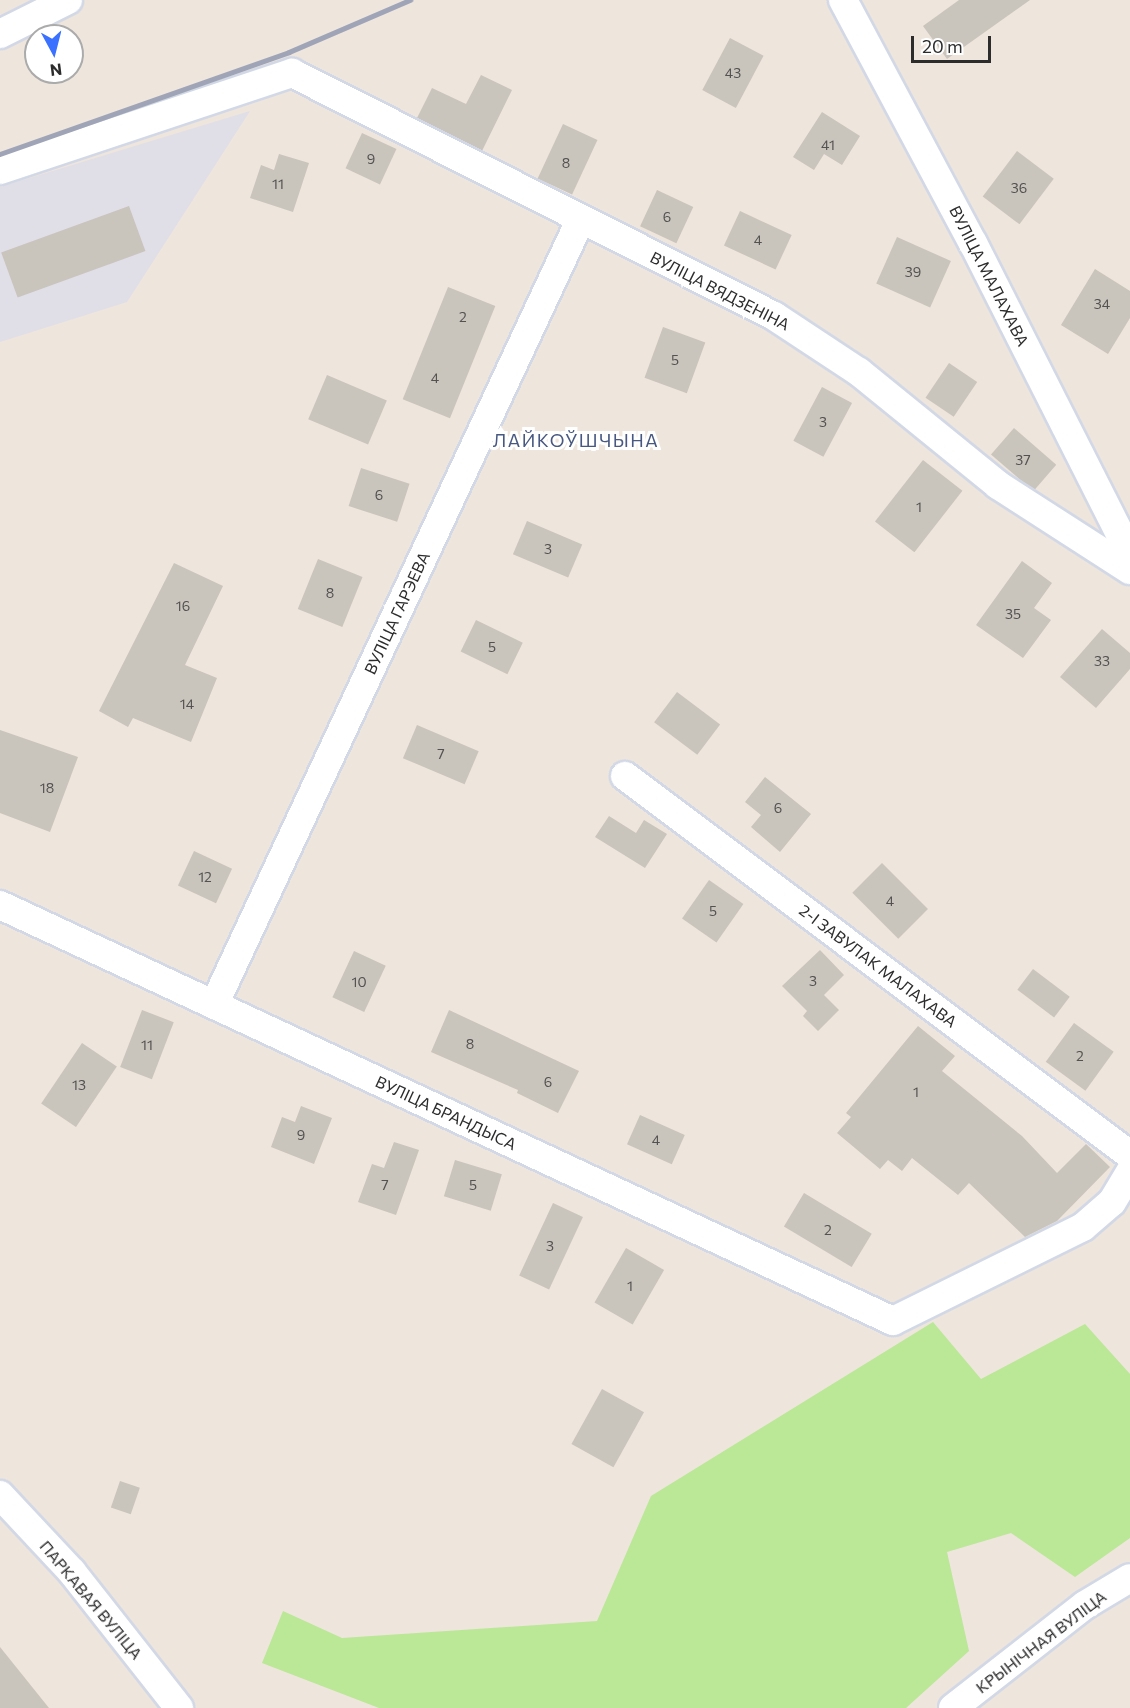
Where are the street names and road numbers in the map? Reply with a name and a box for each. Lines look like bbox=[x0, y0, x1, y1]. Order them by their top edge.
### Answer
street label: ВУЛІЦА МАЛАХАВА bbox=[945, 203, 1033, 349]
street label: ВУЛІЦА ВЯДЗЕНІНА bbox=[647, 248, 793, 334]
street label: ВУЛІЦА ГАРЭЕВА bbox=[360, 549, 434, 677]
street label: 2-І ЗАВУЛАК МАЛАХАВА bbox=[795, 900, 961, 1032]
street label: ВУЛІЦА БРАНДЫСА bbox=[372, 1072, 520, 1154]
street label: ПАРКАВАЯ ВУЛІЦА bbox=[36, 1537, 146, 1663]
street label: КРЫНІЧНАЯ ВУЛІЦА bbox=[972, 1587, 1110, 1697]

